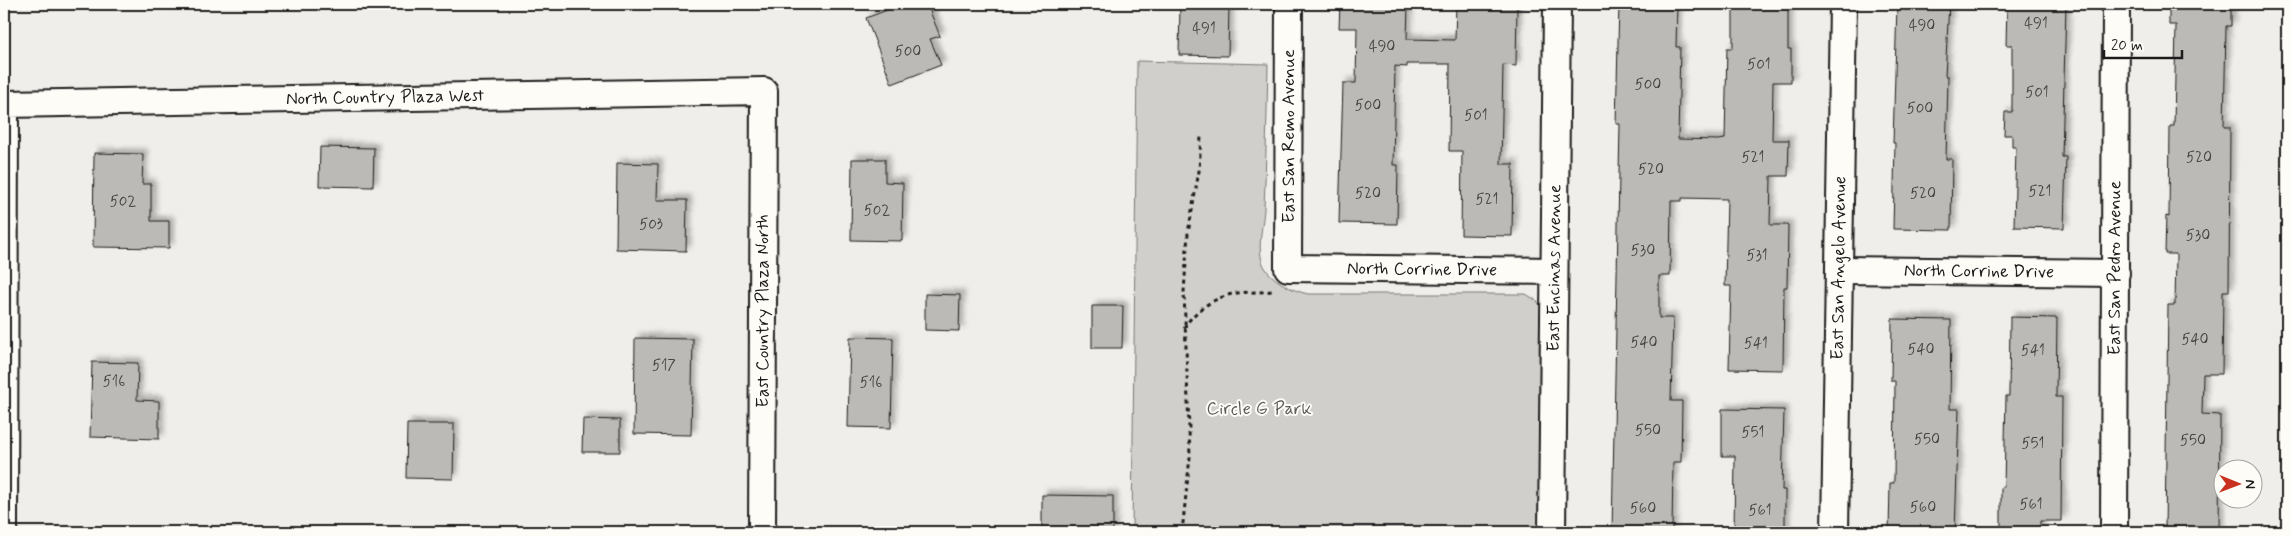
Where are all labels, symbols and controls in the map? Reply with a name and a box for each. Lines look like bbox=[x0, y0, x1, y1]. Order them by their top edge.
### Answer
house number: 491 bbox=[2024, 14, 2048, 34]
house number: 490 bbox=[1909, 16, 1935, 36]
house number: 491 bbox=[1192, 19, 1216, 39]
scale bar bbox=[2104, 28, 2181, 60]
text: 20 m bbox=[2111, 36, 2143, 56]
house number: 490 bbox=[1369, 37, 1395, 57]
house number: 500 bbox=[895, 42, 921, 62]
street label: East San Remo Avenue bbox=[1277, 49, 1301, 223]
house number: 501 bbox=[1747, 55, 1771, 75]
house number: 500 bbox=[1635, 75, 1661, 95]
house number: 501 bbox=[2025, 83, 2049, 103]
street label: North Country Plaza West bbox=[286, 84, 485, 111]
house number: 500 bbox=[1355, 96, 1381, 116]
house number: 500 bbox=[1907, 99, 1933, 119]
house number: 501 bbox=[1464, 106, 1488, 126]
house number: 521 bbox=[1742, 148, 1764, 168]
house number: 520 bbox=[2186, 148, 2212, 168]
house number: 520 bbox=[1638, 160, 1664, 180]
street label: East San Angelo Avenue bbox=[1826, 176, 1852, 360]
street label: East San Pedro Avenue bbox=[2103, 180, 2127, 355]
house number: 521 bbox=[2029, 182, 2051, 202]
house number: 520 bbox=[1355, 184, 1381, 204]
street label: East Encinas Avenue bbox=[1542, 184, 1567, 352]
house number: 520 bbox=[1910, 184, 1936, 204]
house number: 521 bbox=[1476, 190, 1498, 210]
house number: 502 bbox=[110, 192, 136, 212]
house number: 502 bbox=[864, 201, 890, 221]
street label: East Country Plaza North bbox=[751, 214, 775, 408]
house number: 503 bbox=[639, 215, 663, 235]
house number: 530 bbox=[2186, 226, 2210, 246]
house number: 530 bbox=[1631, 241, 1655, 261]
house number: 531 bbox=[1746, 246, 1768, 266]
street label: North Corrine Drive bbox=[1347, 257, 1497, 282]
street label: North Corrine Drive bbox=[1904, 259, 2054, 284]
house number: 540 bbox=[2181, 330, 2209, 350]
house number: 540 bbox=[1630, 333, 1658, 353]
house number: 541 bbox=[1744, 334, 1768, 354]
house number: 540 bbox=[1907, 340, 1935, 360]
house number: 541 bbox=[2021, 341, 2045, 361]
house number: 517 bbox=[652, 356, 676, 376]
house number: 516 bbox=[103, 372, 125, 392]
house number: 516 bbox=[860, 373, 882, 393]
park label: Circle G Park bbox=[1206, 397, 1312, 421]
house number: 550 bbox=[1635, 421, 1661, 441]
house number: 551 bbox=[1742, 423, 1764, 443]
house number: 550 bbox=[1914, 430, 1940, 450]
house number: 550 bbox=[2180, 431, 2206, 451]
house number: 551 bbox=[2022, 434, 2044, 454]
north arrow bbox=[2214, 458, 2264, 508]
text: N bbox=[2241, 479, 2259, 489]
house number: 561 bbox=[2019, 495, 2043, 515]
house number: 560 bbox=[1910, 498, 1936, 518]
house number: 560 bbox=[1630, 499, 1656, 519]
house number: 561 bbox=[1748, 501, 1772, 521]

